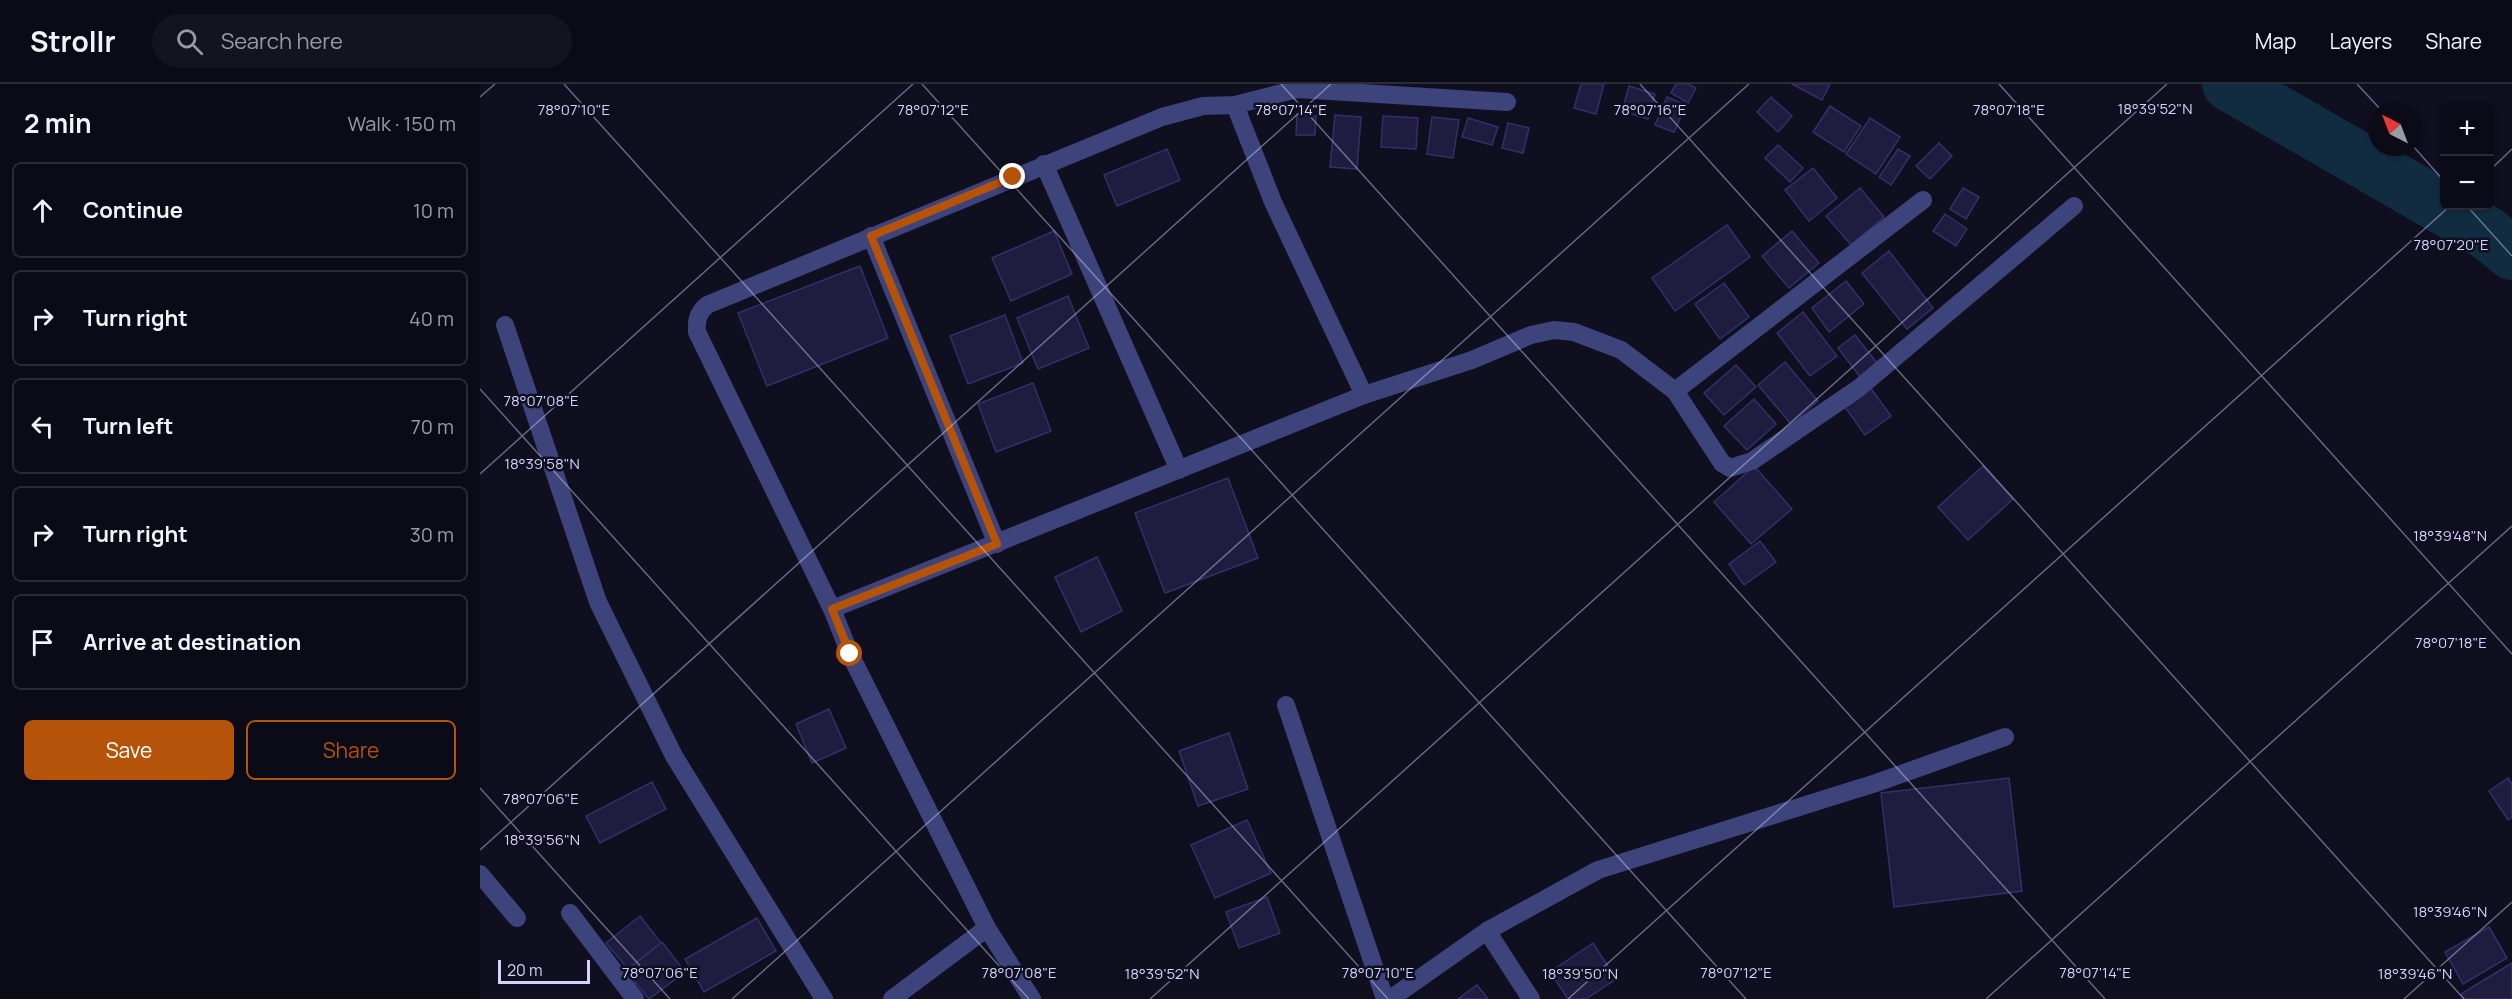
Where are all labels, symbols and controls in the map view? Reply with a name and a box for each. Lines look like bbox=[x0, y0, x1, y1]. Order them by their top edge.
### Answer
search box bbox=[152, 14, 572, 68]
text: Strollr bbox=[30, 22, 116, 60]
icon: search bbox=[173, 25, 206, 58]
text: Search here bbox=[221, 26, 343, 56]
text: Map bbox=[2255, 27, 2296, 55]
text: Layers bbox=[2329, 27, 2392, 55]
text: Share bbox=[2425, 27, 2482, 55]
text: 18°39'52"N bbox=[2117, 98, 2193, 119]
text: 78°07'10"E bbox=[538, 99, 610, 120]
text: 78°07'12"E bbox=[897, 99, 969, 120]
text: 78°07'14"E bbox=[1255, 99, 1327, 120]
text: 78°07'16"E bbox=[1614, 99, 1686, 120]
text: 78°07'18"E bbox=[1973, 99, 2045, 120]
north arrow bbox=[2368, 102, 2422, 156]
map controls bbox=[2440, 102, 2494, 210]
button: + bbox=[2440, 102, 2494, 156]
text: 2 min bbox=[24, 105, 92, 141]
text: Walk · 150 m bbox=[347, 110, 456, 137]
button: − bbox=[2440, 156, 2494, 210]
route end bbox=[999, 163, 1025, 189]
icon: ahead bbox=[26, 194, 59, 227]
text: Continue bbox=[83, 195, 183, 225]
text: 10 m bbox=[413, 197, 454, 224]
text: 78°07'20"E bbox=[2414, 234, 2489, 255]
icon: right bbox=[26, 302, 59, 335]
text: Turn right bbox=[83, 303, 188, 333]
text: 40 m bbox=[409, 305, 454, 332]
text: 78°07'08"E bbox=[503, 390, 579, 411]
icon: left bbox=[26, 410, 59, 443]
text: Turn left bbox=[83, 411, 173, 441]
text: 70 m bbox=[411, 413, 454, 440]
text: 18°39'58"N bbox=[504, 453, 580, 474]
icon: right bbox=[26, 518, 59, 551]
text: Turn right bbox=[83, 519, 188, 549]
text: 30 m bbox=[410, 521, 454, 548]
text: 18°39'48"N bbox=[2413, 525, 2487, 546]
icon: arrive bbox=[26, 626, 59, 659]
text: Arrive at destination bbox=[83, 627, 301, 657]
text: 78°07'18"E bbox=[2415, 632, 2487, 653]
route start bbox=[836, 640, 862, 666]
button: Save bbox=[24, 720, 234, 780]
button: Share bbox=[246, 720, 456, 780]
text: 78°07'06"E bbox=[503, 788, 579, 809]
text: 18°39'56"N bbox=[504, 829, 580, 850]
text: 18°39'46"N bbox=[2413, 901, 2487, 922]
scale bar bbox=[498, 957, 590, 984]
text: 20 m bbox=[507, 959, 543, 981]
text: 78°07'06"E bbox=[622, 962, 698, 983]
text: 78°07'08"E bbox=[981, 962, 1057, 983]
text: 78°07'10"E bbox=[1342, 962, 1414, 983]
text: 78°07'12"E bbox=[1700, 962, 1772, 983]
text: 78°07'14"E bbox=[2059, 962, 2131, 983]
text: 18°39'52"N bbox=[1124, 963, 1200, 984]
text: 18°39'50"N bbox=[1542, 963, 1618, 984]
text: 18°39'46"N bbox=[2378, 963, 2452, 984]

